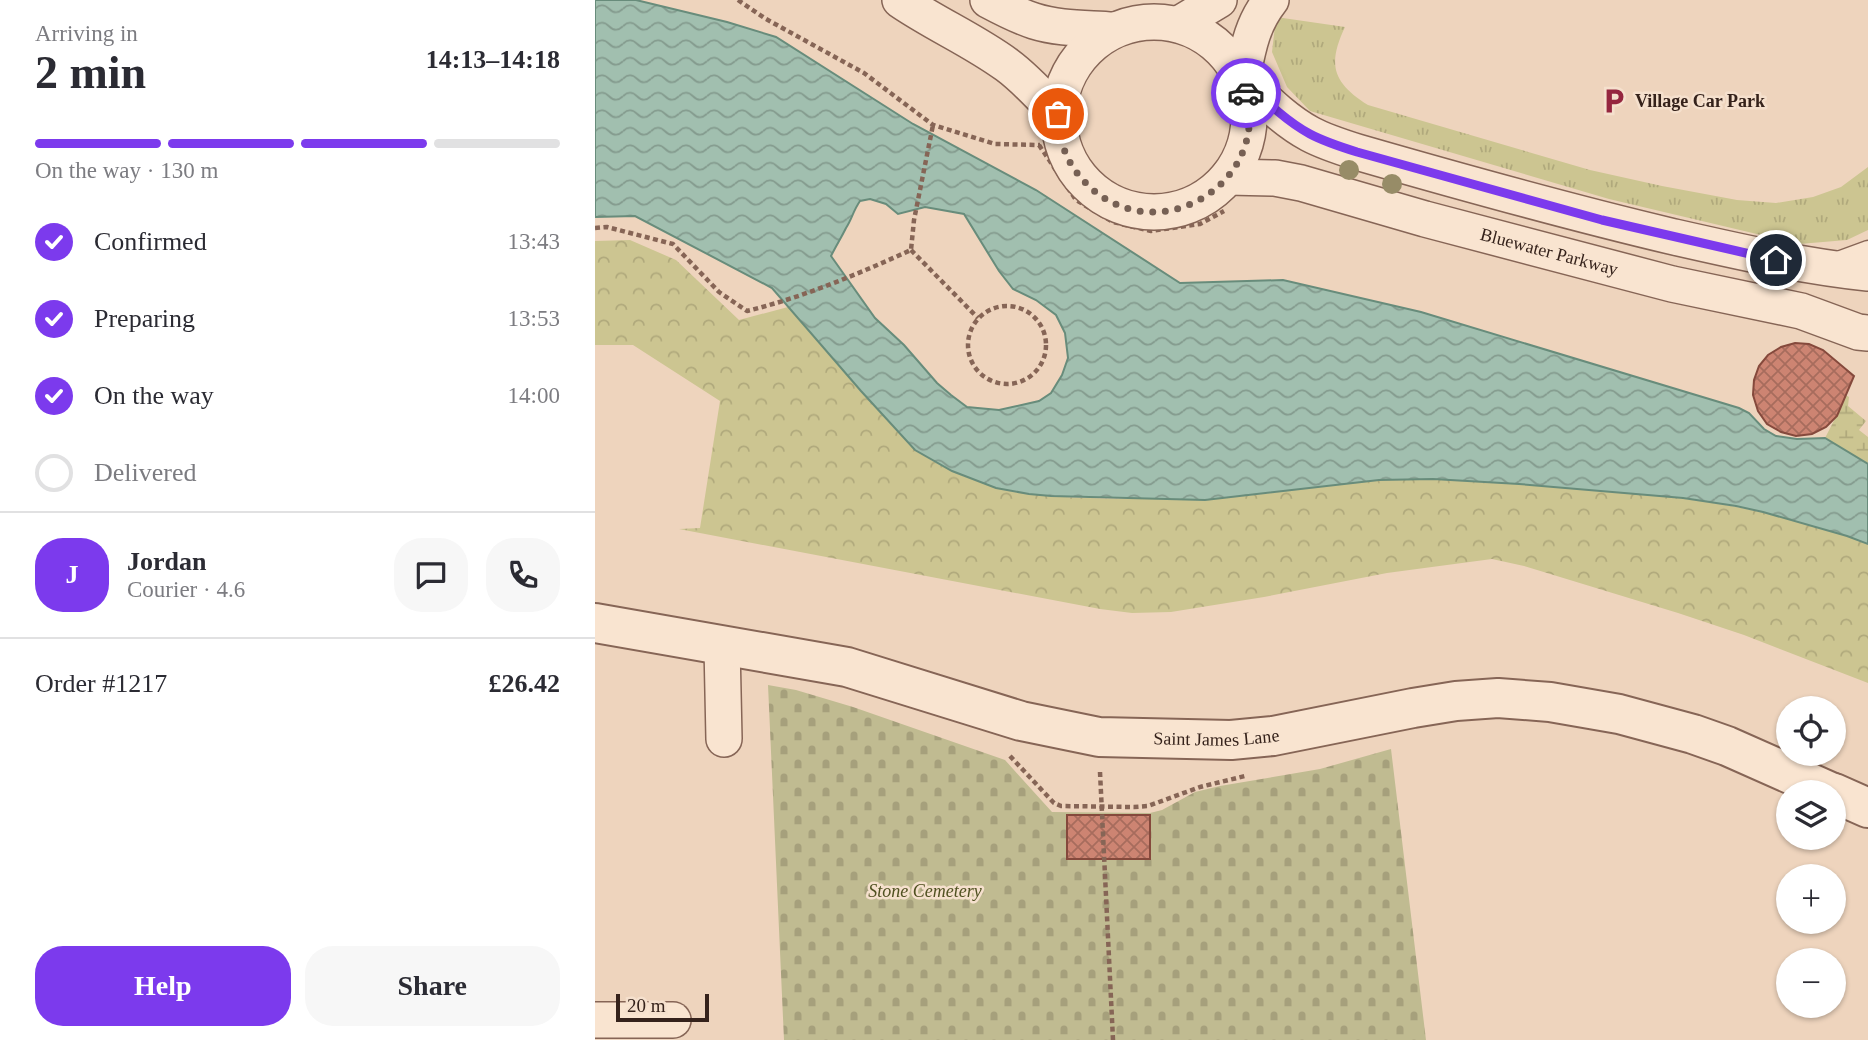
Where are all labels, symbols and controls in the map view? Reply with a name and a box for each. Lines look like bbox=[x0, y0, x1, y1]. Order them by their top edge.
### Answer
text: Arriving in bbox=[35, 21, 138, 46]
text: 14:13–14:18 bbox=[426, 45, 560, 74]
text: 2 min bbox=[35, 47, 146, 98]
courier bbox=[1211, 58, 1281, 128]
icon: car bbox=[1227, 74, 1265, 112]
pin bbox=[1028, 84, 1088, 144]
parking icon: Village Car Park bbox=[1599, 86, 1629, 116]
place label: Village Car Park bbox=[1635, 91, 1765, 111]
icon: bag bbox=[1039, 95, 1077, 133]
text: On the way · 130 m bbox=[35, 158, 218, 183]
icon: check bbox=[35, 223, 73, 261]
street label: Bluewater Parkway bbox=[1478, 224, 1620, 279]
text: Confirmed bbox=[94, 227, 207, 256]
text: 13:43 bbox=[508, 229, 560, 254]
pin bbox=[1746, 230, 1806, 290]
icon: home bbox=[1757, 241, 1795, 279]
icon: check bbox=[35, 300, 73, 338]
text: Preparing bbox=[94, 304, 195, 333]
text: 13:53 bbox=[508, 306, 560, 331]
icon: check bbox=[35, 377, 73, 415]
text: On the way bbox=[94, 381, 214, 410]
text: 14:00 bbox=[508, 383, 560, 408]
text: Delivered bbox=[94, 458, 197, 487]
button: chat bbox=[394, 538, 468, 612]
button: phone bbox=[486, 538, 560, 612]
text: Jordan bbox=[127, 547, 206, 576]
text: J bbox=[66, 560, 79, 589]
text: Courier · 4.6 bbox=[127, 577, 245, 602]
text: Order #1217 bbox=[35, 669, 167, 698]
text: £26.42 bbox=[489, 669, 560, 698]
map controls bbox=[1776, 696, 1846, 1018]
button: locate bbox=[1776, 696, 1846, 766]
street label: Saint James Lane bbox=[1153, 725, 1281, 750]
button: layers bbox=[1776, 780, 1846, 850]
button: + bbox=[1776, 864, 1846, 934]
park label: Stone Cemetery bbox=[868, 881, 982, 901]
button: Help bbox=[35, 946, 291, 1026]
button: Share bbox=[305, 946, 560, 1026]
button: − bbox=[1776, 948, 1846, 1018]
scale bar bbox=[616, 991, 709, 1023]
text: 20 m bbox=[627, 995, 666, 1016]

